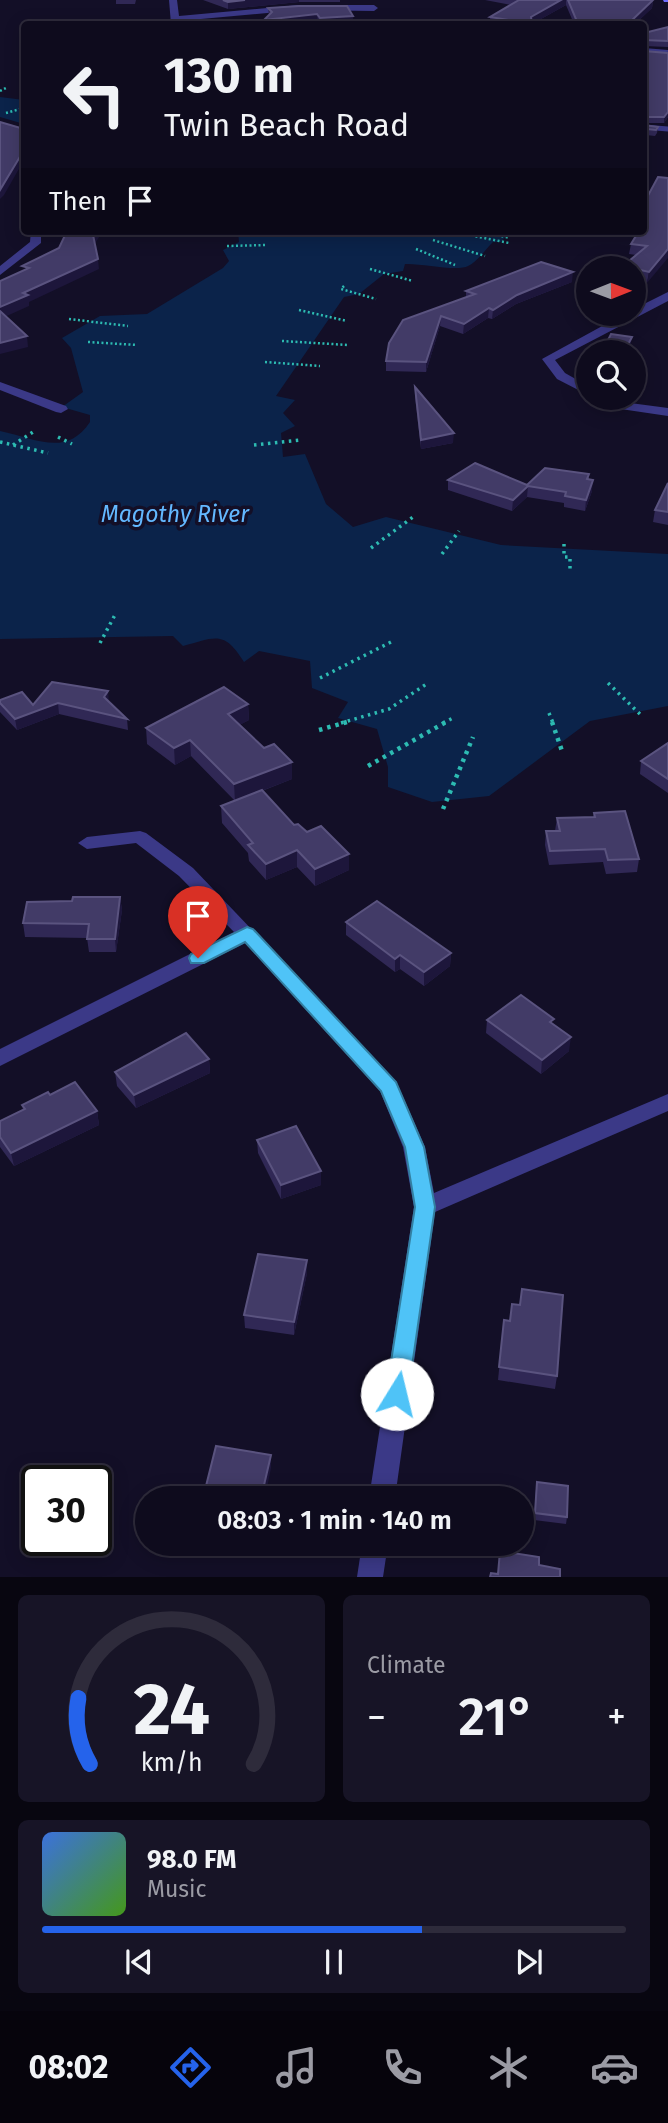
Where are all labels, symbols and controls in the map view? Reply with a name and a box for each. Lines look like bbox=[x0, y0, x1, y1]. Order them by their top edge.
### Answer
text: 130 m bbox=[164, 46, 294, 105]
icon: left bbox=[49, 49, 140, 140]
text: Twin Beach Road bbox=[164, 106, 409, 144]
icon: arrive bbox=[121, 182, 159, 220]
text: Then bbox=[49, 186, 107, 217]
north arrow bbox=[576, 256, 646, 326]
map controls bbox=[576, 256, 646, 410]
button: search bbox=[576, 340, 646, 410]
water label: Magothy River bbox=[101, 500, 250, 528]
pin bbox=[168, 886, 228, 958]
icon: arrive bbox=[179, 897, 217, 935]
position arrow bbox=[360, 1357, 434, 1431]
speed limit sign: 30 bbox=[21, 1465, 112, 1556]
text: 08:03 · 1 min · 140 m bbox=[217, 1505, 452, 1536]
text: Climate bbox=[367, 1651, 446, 1679]
text: 24 bbox=[133, 1667, 210, 1754]
text: 21° bbox=[458, 1686, 535, 1749]
text: − bbox=[367, 1694, 386, 1740]
text: + bbox=[607, 1694, 626, 1740]
text: km/h bbox=[141, 1748, 202, 1778]
text: 98.0 FM bbox=[147, 1844, 236, 1875]
text: Music bbox=[147, 1875, 207, 1903]
icon: previous bbox=[120, 1943, 158, 1981]
icon: pause bbox=[315, 1943, 353, 1981]
icon: next bbox=[510, 1943, 548, 1981]
icon: directions bbox=[166, 2043, 215, 2092]
icon: music bbox=[272, 2043, 321, 2092]
icon: phone bbox=[378, 2043, 427, 2092]
icon: climate bbox=[484, 2043, 533, 2092]
icon: car bbox=[590, 2043, 639, 2092]
text: 08:02 bbox=[29, 2048, 108, 2086]

